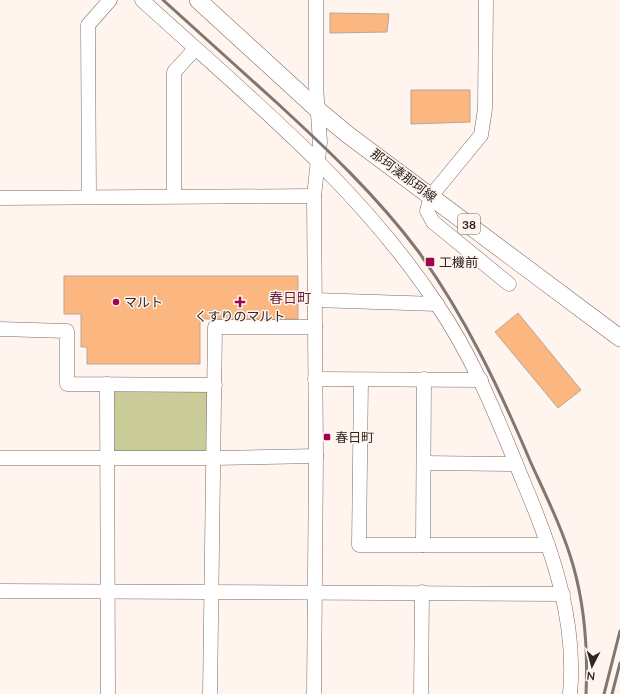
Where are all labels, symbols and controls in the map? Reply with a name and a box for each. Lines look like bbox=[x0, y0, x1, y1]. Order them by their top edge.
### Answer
street label: 那珂湊那珂線 bbox=[368, 145, 440, 205]
road number: 38 bbox=[458, 214, 480, 234]
place label: 工機前 bbox=[439, 254, 478, 270]
marker: 工機前 bbox=[424, 256, 436, 268]
district label: 春日町 bbox=[269, 289, 311, 306]
place label: マルト bbox=[124, 294, 163, 310]
marker: マルト bbox=[111, 297, 121, 307]
marker: くすりのマルト bbox=[235, 297, 245, 307]
place label: くすりのマルト bbox=[194, 308, 286, 324]
place label: 春日町 bbox=[335, 429, 374, 445]
marker: 春日町 bbox=[322, 432, 332, 442]
north arrow bbox=[572, 646, 612, 686]
text: N bbox=[586, 670, 596, 683]

